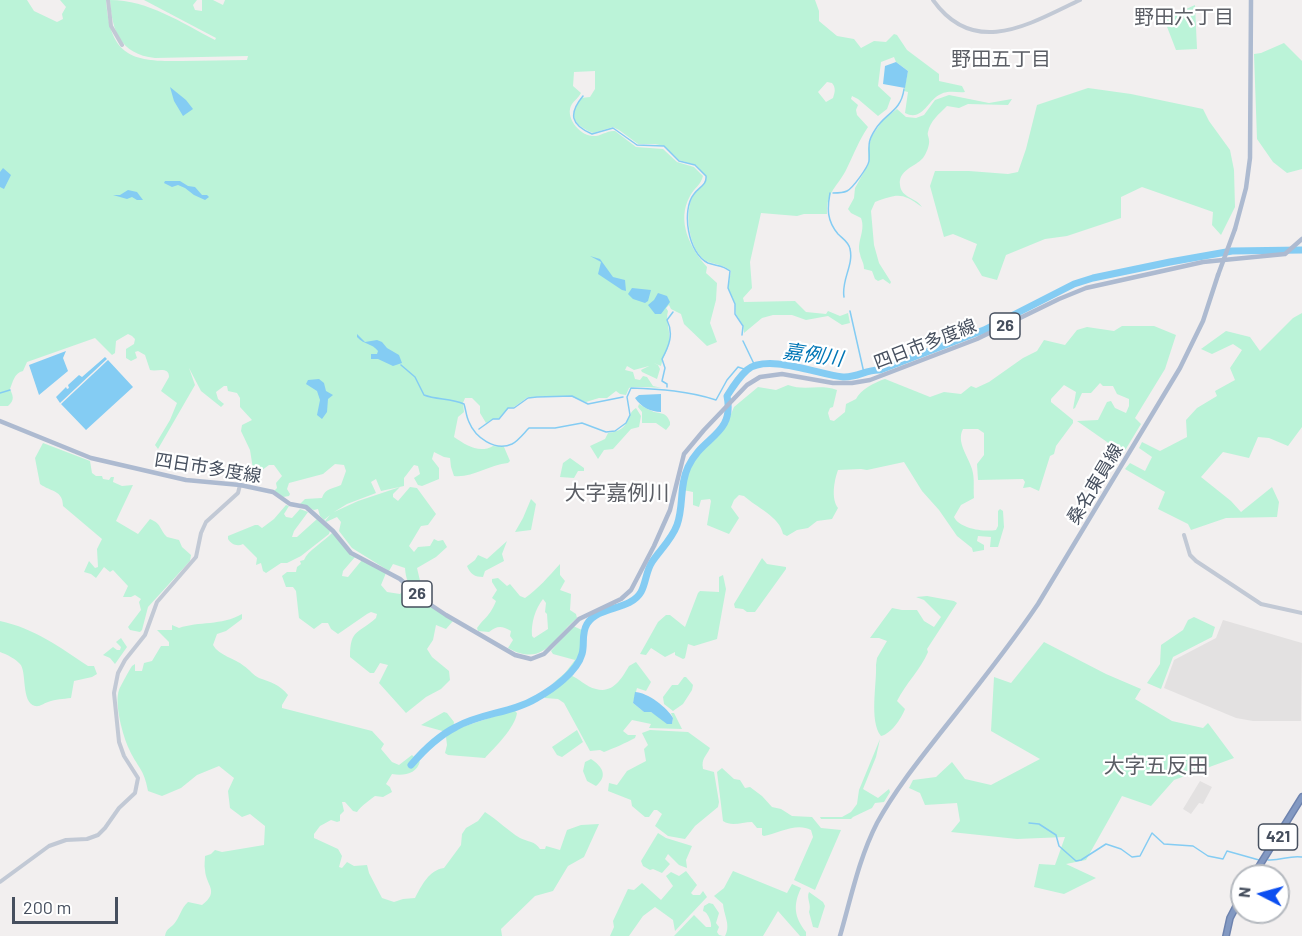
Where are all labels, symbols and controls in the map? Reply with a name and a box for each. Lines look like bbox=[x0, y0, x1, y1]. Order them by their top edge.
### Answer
district label: 野田六丁目 bbox=[1134, 5, 1234, 29]
district label: 野田五丁目 bbox=[951, 47, 1051, 71]
road number: 26 bbox=[990, 313, 1020, 339]
street label: 四日市多度線 bbox=[871, 315, 979, 373]
water label: 嘉例川 bbox=[782, 339, 844, 371]
street label: 桑名東員線 bbox=[1063, 440, 1127, 528]
street label: 四日市多度線 bbox=[153, 449, 263, 487]
district label: 大字嘉例川 bbox=[565, 480, 669, 506]
road number: 26 bbox=[402, 581, 432, 607]
district label: 大字五反田 bbox=[1104, 753, 1208, 779]
road number: 421 bbox=[1258, 824, 1298, 850]
north arrow bbox=[1230, 864, 1290, 924]
scale bar bbox=[15, 885, 122, 923]
text: N bbox=[1234, 886, 1254, 899]
text: 200 m bbox=[23, 896, 71, 918]

